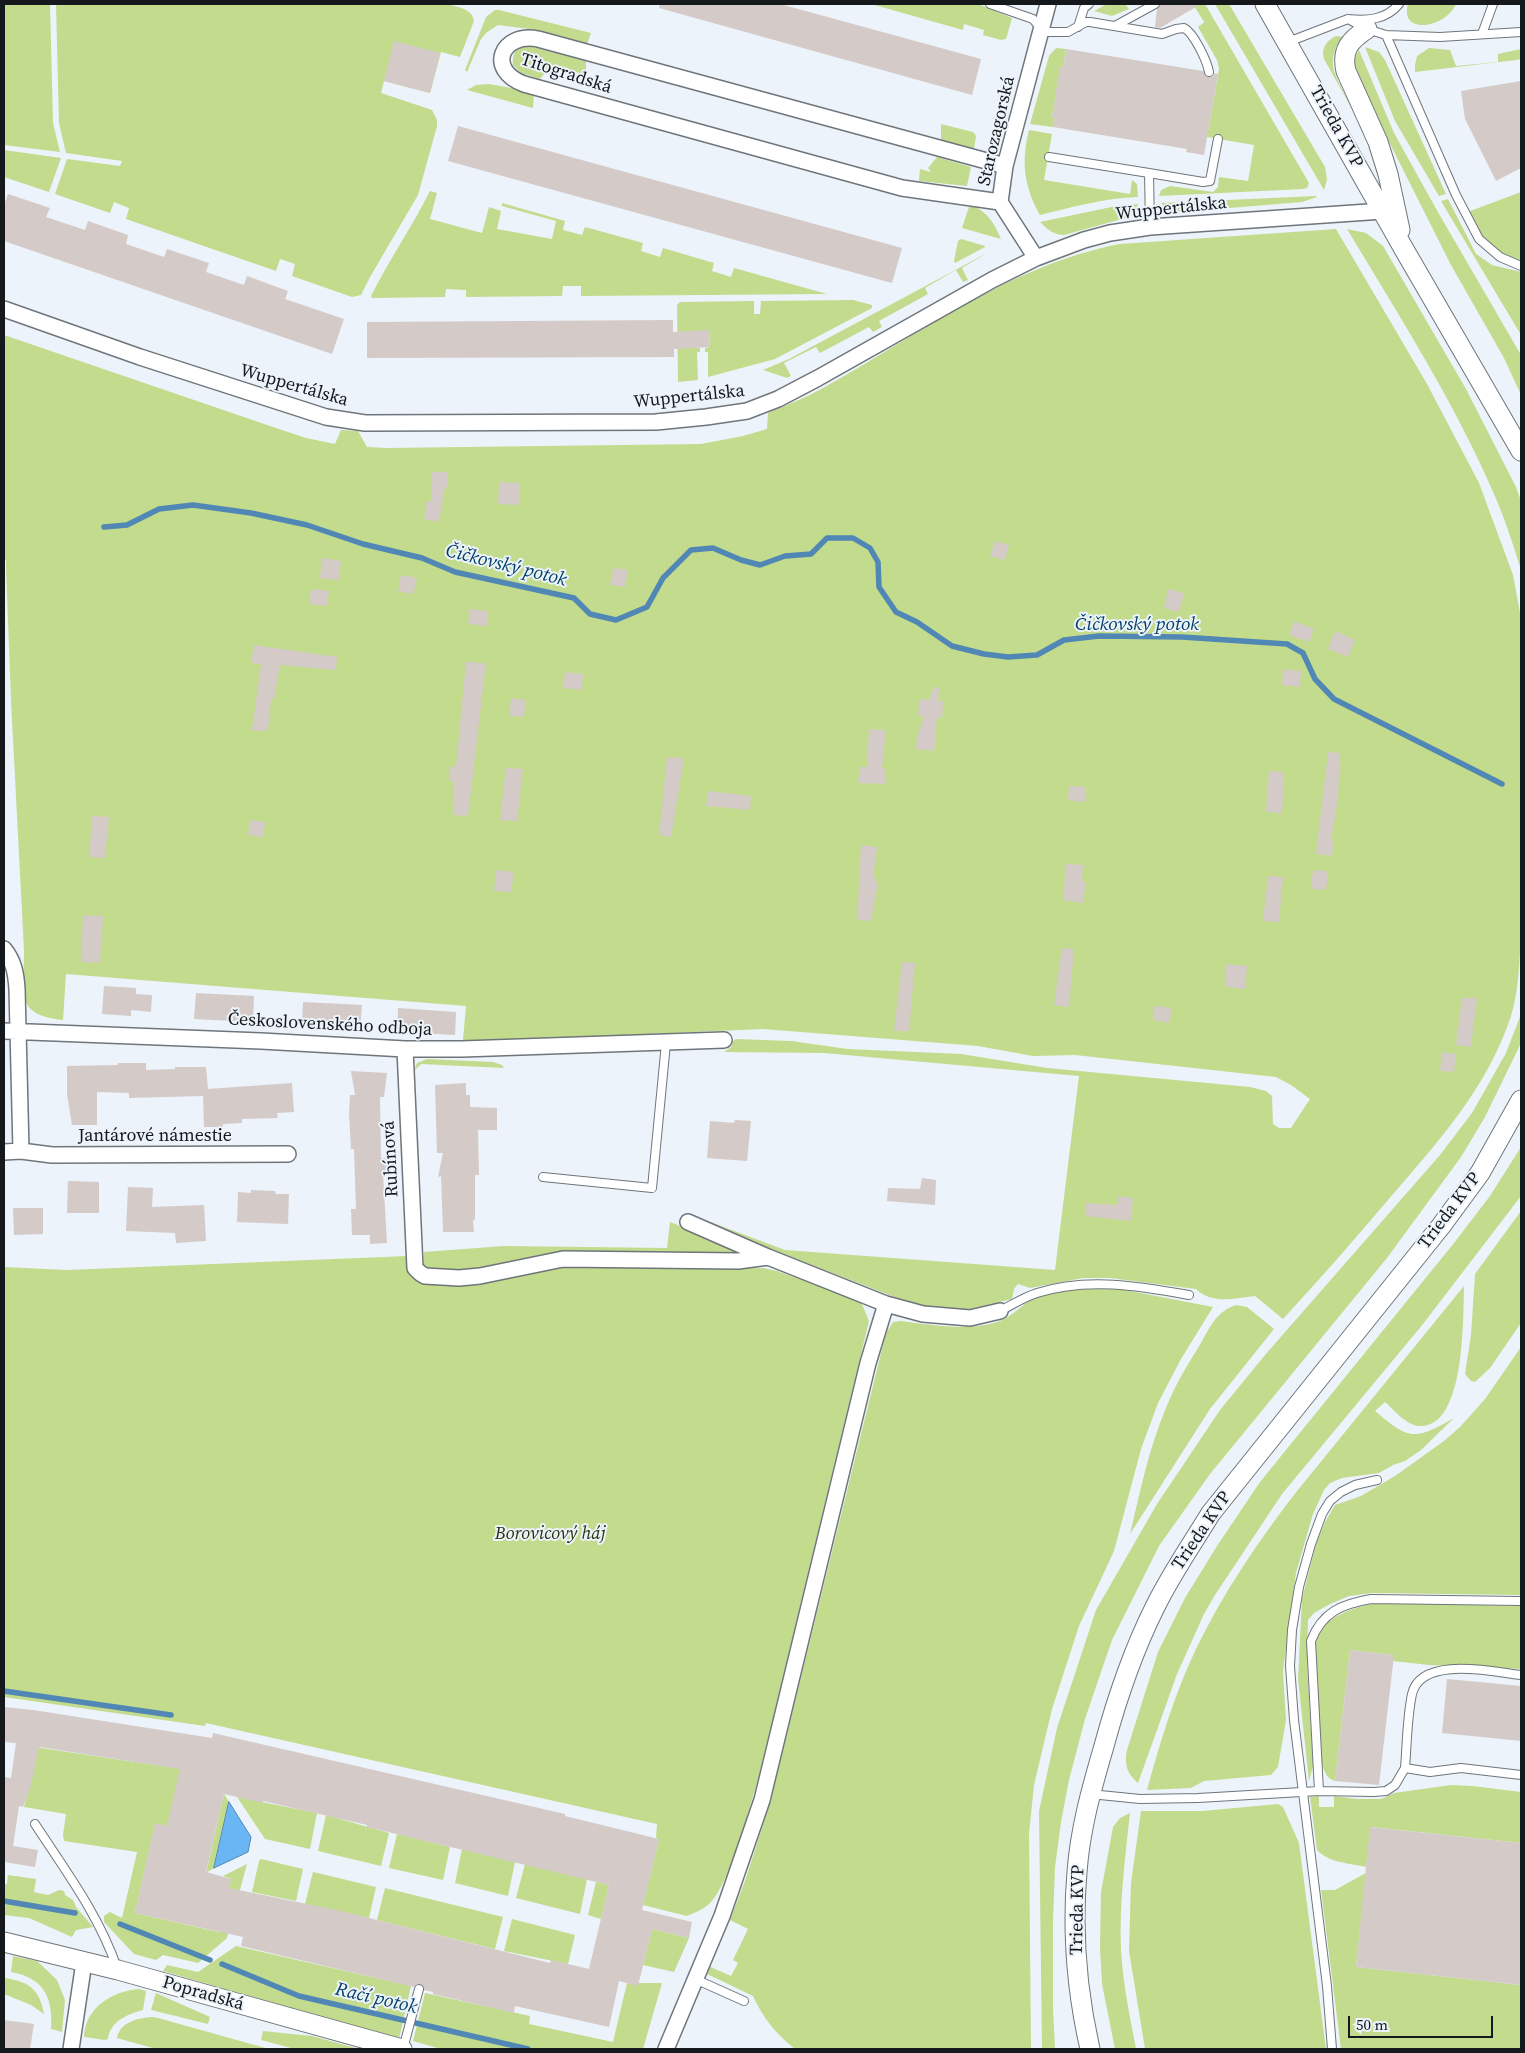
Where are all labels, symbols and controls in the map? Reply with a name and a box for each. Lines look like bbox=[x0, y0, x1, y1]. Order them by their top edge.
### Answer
street label: Titogradská bbox=[518, 49, 614, 99]
street label: Starozagorská bbox=[974, 74, 1020, 188]
street label: Trieda KVP bbox=[1305, 82, 1367, 172]
street label: Wuppertálska bbox=[1114, 192, 1228, 226]
street label: Wuppertálska bbox=[237, 360, 351, 412]
street label: Wuppertálska bbox=[632, 380, 746, 414]
water label: Čičkovský potok bbox=[443, 540, 569, 592]
water label: Čičkovský potok bbox=[1075, 614, 1199, 636]
street label: Československého odboja bbox=[227, 1009, 433, 1041]
street label: Rubínová bbox=[378, 1120, 404, 1198]
street label: Jantárové námestie bbox=[78, 1125, 232, 1147]
street label: Trieda KVP bbox=[1414, 1168, 1486, 1254]
street label: Trieda KVP bbox=[1168, 1487, 1236, 1575]
park label: Borovicový háj bbox=[495, 1523, 605, 1545]
street label: Trieda KVP bbox=[1066, 1865, 1090, 1955]
street label: Popradská bbox=[160, 1972, 246, 2016]
water label: Račí potok bbox=[333, 1978, 419, 2020]
scale bar bbox=[1350, 2006, 1495, 2038]
text: 50 m bbox=[1356, 2014, 1388, 2035]

